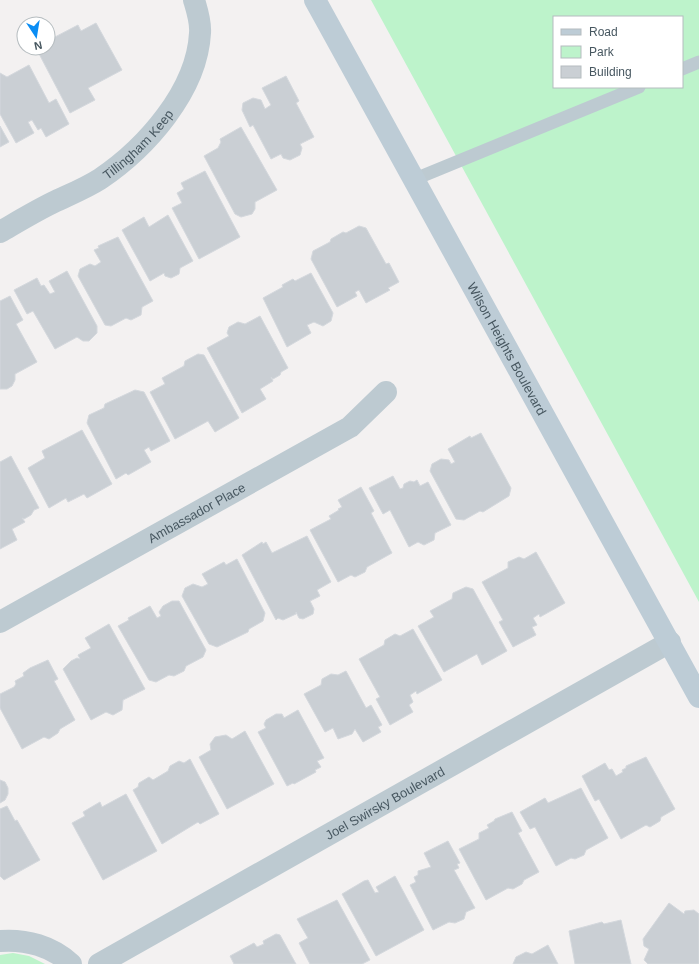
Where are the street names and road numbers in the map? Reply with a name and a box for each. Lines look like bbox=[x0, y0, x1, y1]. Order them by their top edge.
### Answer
street label: Tillingham Keep bbox=[100, 107, 176, 183]
street label: Wilson Heights Boulevard bbox=[464, 280, 549, 418]
street label: Ambassador Place bbox=[145, 480, 248, 546]
street label: Joel Swirsky Boulevard bbox=[323, 764, 447, 843]

